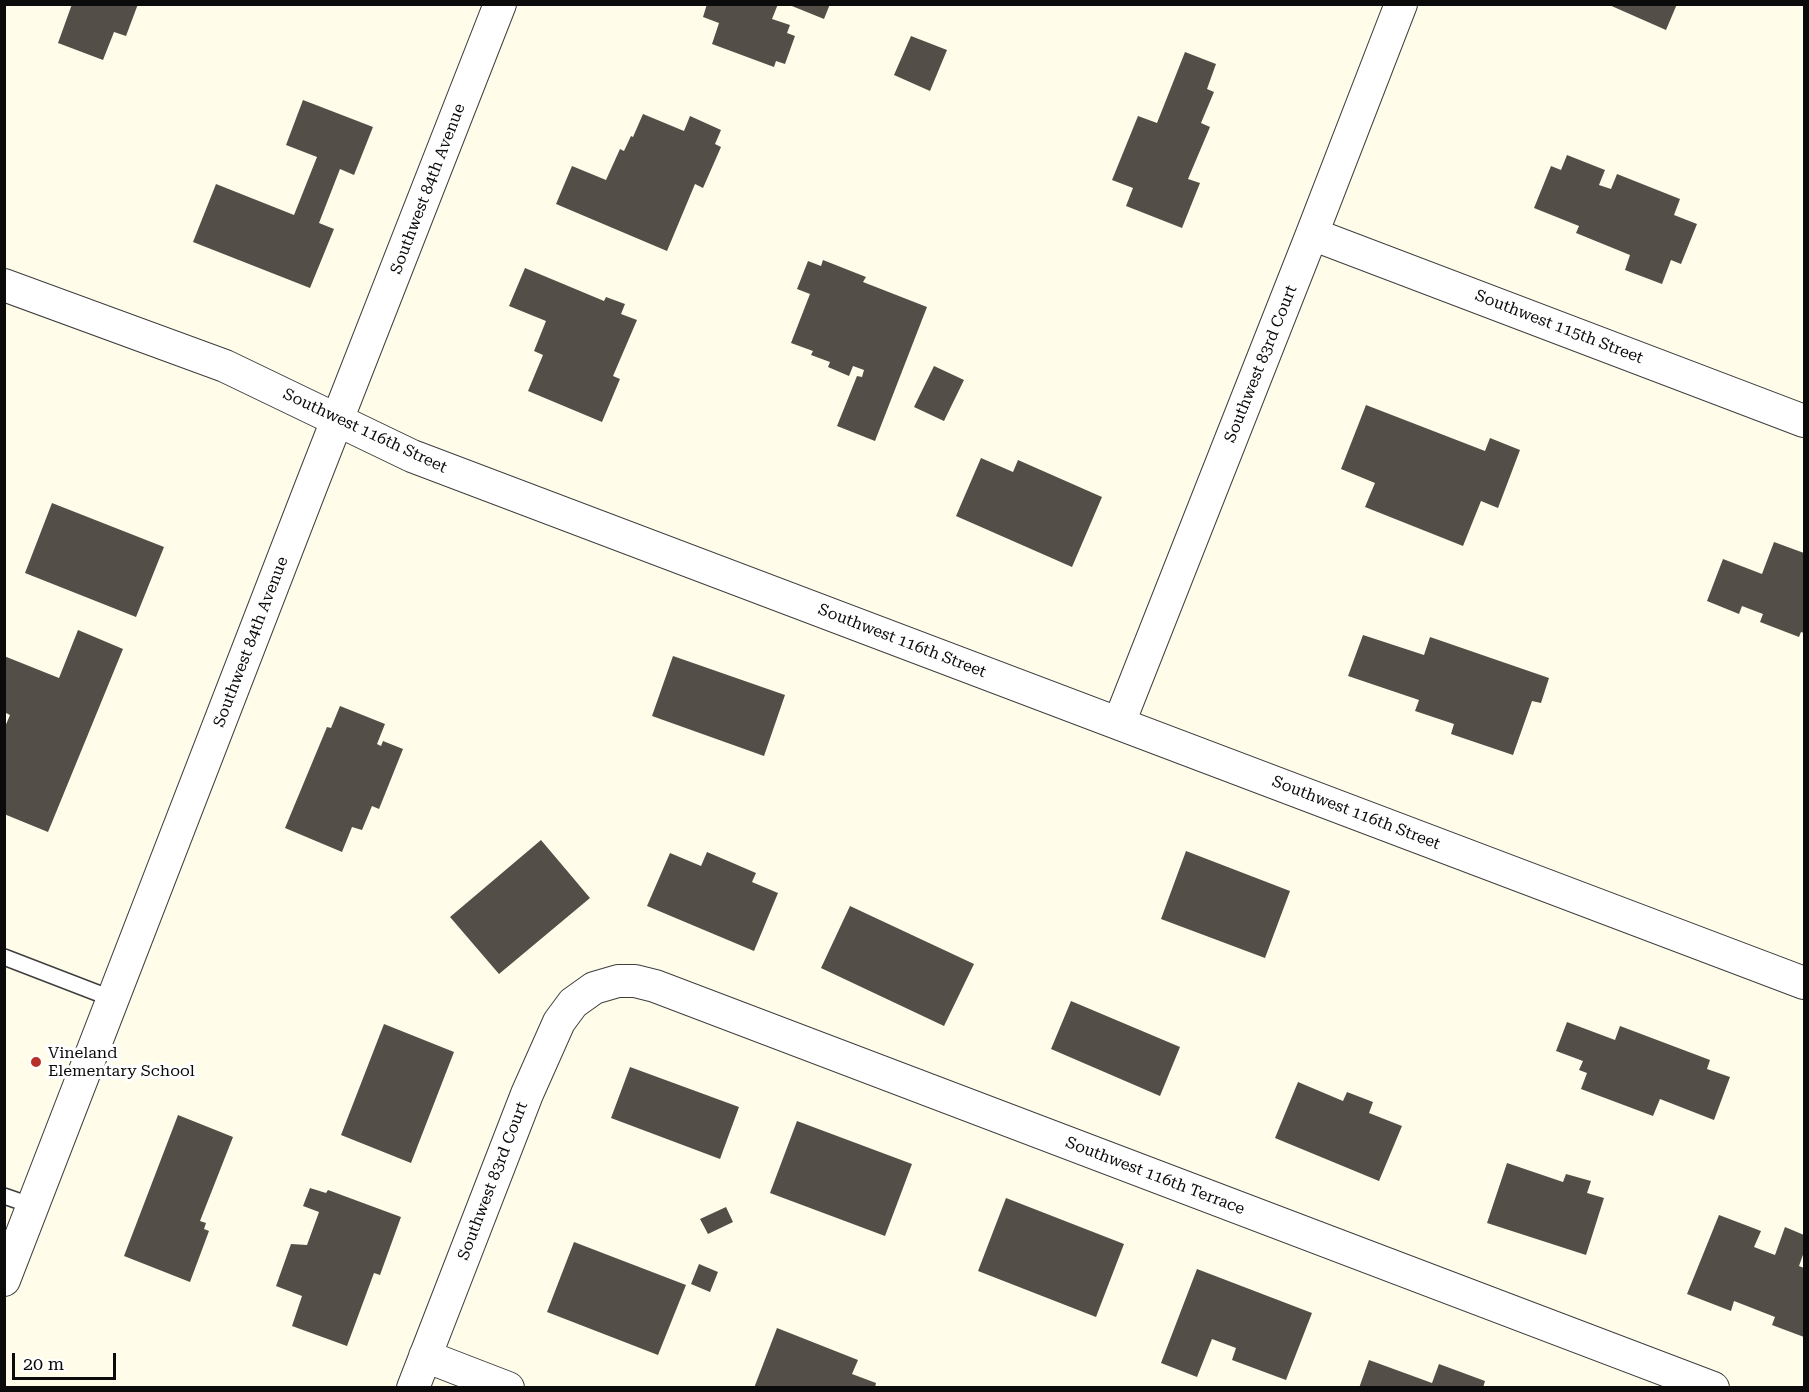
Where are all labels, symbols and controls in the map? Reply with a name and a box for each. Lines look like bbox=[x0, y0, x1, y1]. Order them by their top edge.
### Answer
street label: Southwest 84th Avenue bbox=[387, 101, 469, 277]
street label: Southwest 83rd Court bbox=[1221, 282, 1301, 446]
street label: Southwest 115th Street bbox=[1472, 286, 1646, 368]
street label: Southwest 116th Street bbox=[280, 385, 450, 477]
street label: Southwest 84th Avenue bbox=[210, 554, 292, 730]
street label: Southwest 116th Street bbox=[815, 600, 989, 682]
street label: Southwest 116th Street bbox=[1269, 772, 1443, 854]
place label: Vineland Elementary School bbox=[48, 1043, 195, 1081]
marker: Vineland Elementary School bbox=[29, 1055, 43, 1069]
street label: Southwest 83rd Court bbox=[454, 1099, 532, 1263]
street label: Southwest 116th Terrace bbox=[1063, 1133, 1247, 1219]
scale bar bbox=[15, 1341, 118, 1379]
text: 20 m bbox=[23, 1353, 64, 1374]

